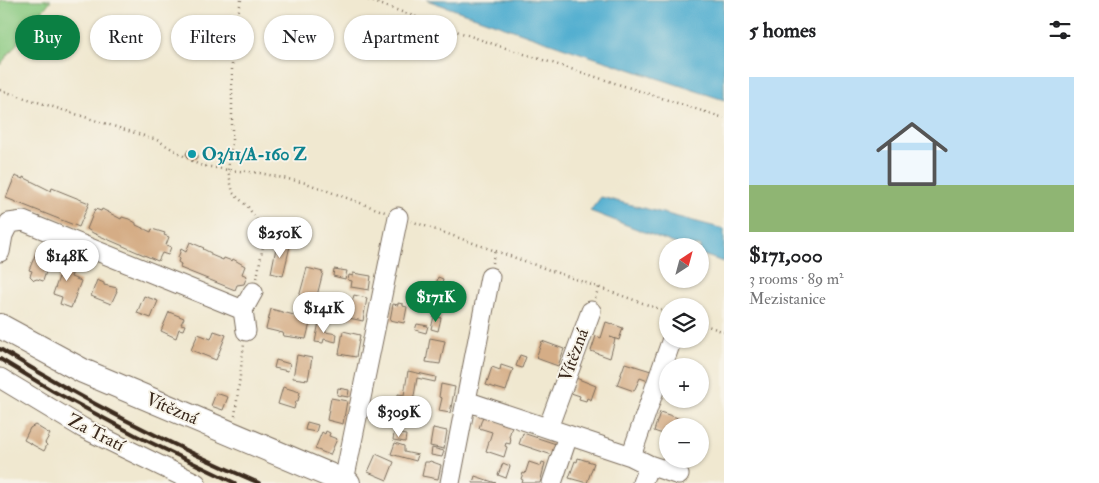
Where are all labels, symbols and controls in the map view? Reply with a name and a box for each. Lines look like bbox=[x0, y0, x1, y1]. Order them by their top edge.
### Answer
chip: Buy bbox=[15, 15, 80, 60]
chip: Rent bbox=[90, 15, 161, 60]
chip: Filters bbox=[171, 15, 254, 60]
chip: New bbox=[264, 15, 334, 60]
chip: Apartment bbox=[344, 15, 457, 60]
icon: filters bbox=[1046, 16, 1074, 44]
text: 5 homes bbox=[749, 17, 816, 44]
icon: home bbox=[867, 109, 957, 199]
place label: O3/11/A-160 Z bbox=[202, 143, 307, 166]
marker: O3/11/A-160 Z bbox=[186, 148, 198, 160]
pin: $250K bbox=[245, 216, 315, 259]
text: $250K bbox=[258, 223, 302, 243]
north arrow bbox=[659, 238, 709, 288]
map controls bbox=[659, 238, 709, 468]
pin: $148K bbox=[32, 240, 102, 282]
text: $171,000 bbox=[749, 242, 823, 269]
text: $148K bbox=[46, 246, 88, 266]
text: 3 rooms · 89 m² bbox=[749, 269, 844, 289]
pin: $171K bbox=[401, 280, 471, 323]
text: $171K bbox=[416, 287, 456, 307]
text: Mezistanice bbox=[749, 289, 826, 309]
pin: $141K bbox=[289, 292, 359, 334]
text: $141K bbox=[304, 298, 344, 318]
button: layers bbox=[659, 298, 709, 348]
street label: Vítězná bbox=[554, 325, 594, 385]
button: + bbox=[659, 358, 709, 408]
street label: Vítězná bbox=[142, 388, 202, 431]
pin: $309K bbox=[364, 396, 434, 438]
text: $309K bbox=[378, 402, 420, 422]
street label: Za Tratí bbox=[64, 409, 129, 458]
button: − bbox=[659, 418, 709, 468]

